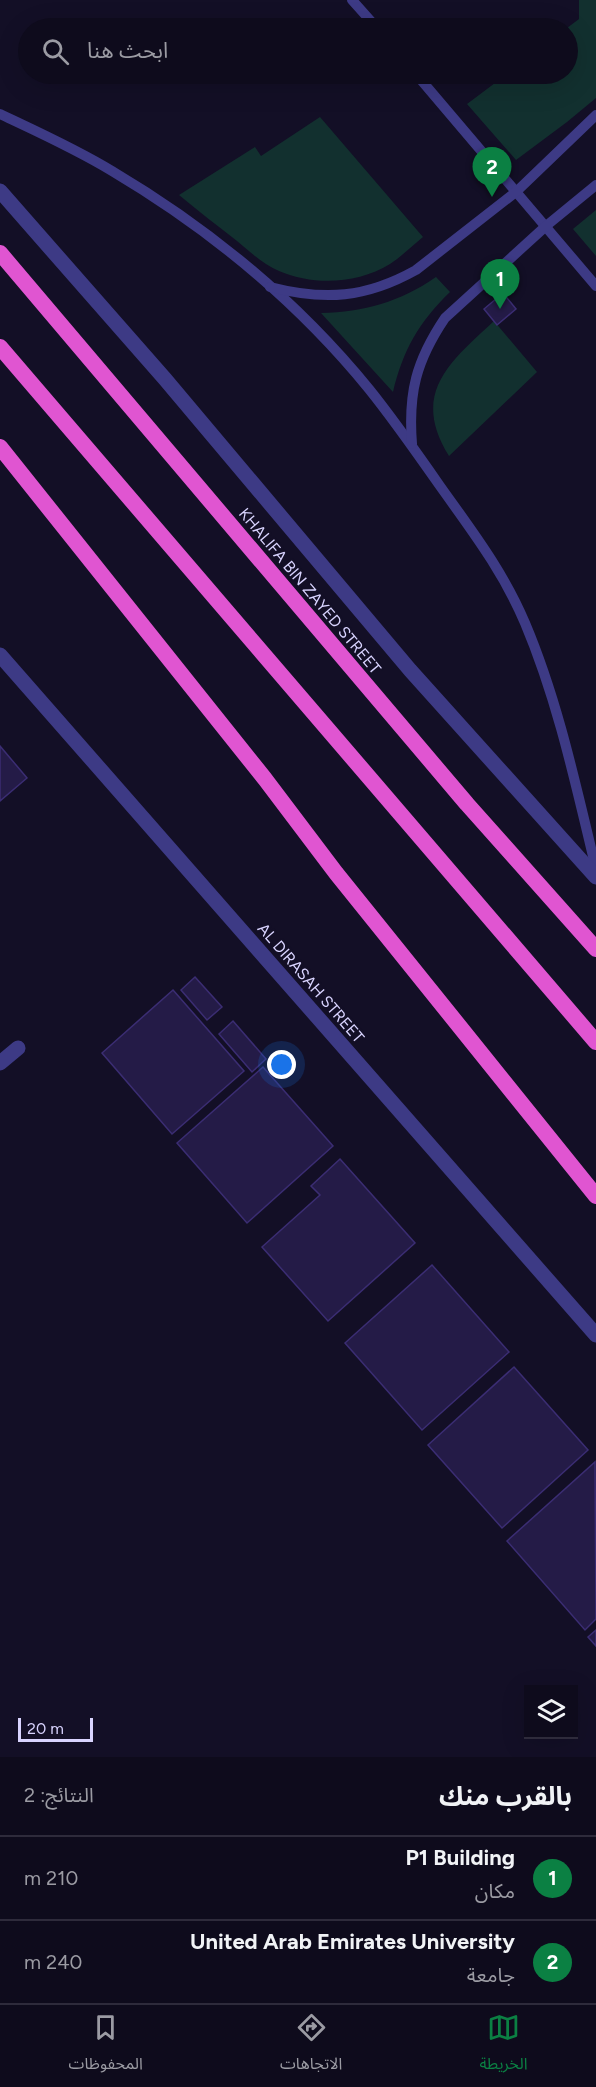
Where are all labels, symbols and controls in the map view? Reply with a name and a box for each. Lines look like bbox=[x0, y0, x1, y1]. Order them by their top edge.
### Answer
search box bbox=[18, 18, 578, 84]
icon: search bbox=[39, 35, 72, 68]
text: ابحث هنا bbox=[87, 37, 168, 64]
pin: 2 bbox=[472, 148, 512, 197]
pin: 1 bbox=[480, 260, 520, 309]
street label: KHALIFA BIN ZAYED STREET bbox=[235, 504, 385, 678]
street label: AL DIRASAH STREET bbox=[254, 919, 368, 1047]
your location bbox=[267, 1050, 296, 1079]
map controls bbox=[524, 1685, 578, 1739]
button: layers bbox=[524, 1685, 578, 1739]
scale bar bbox=[18, 1715, 93, 1742]
text: 20 m bbox=[27, 1719, 64, 1738]
text: بالقرب منك bbox=[439, 1780, 572, 1812]
text: النتائج: 2 bbox=[24, 1783, 94, 1807]
text: P1 Building bbox=[406, 1844, 515, 1871]
text: 210 m bbox=[24, 1866, 78, 1890]
text: 1 bbox=[548, 1866, 557, 1890]
text: مكان bbox=[475, 1879, 515, 1903]
text: United Arab Emirates University bbox=[190, 1928, 515, 1955]
text: 240 m bbox=[24, 1950, 82, 1974]
text: 2 bbox=[547, 1950, 558, 1974]
text: جامعة bbox=[467, 1963, 515, 1987]
tab: المحفوظات bbox=[69, 2011, 143, 2081]
tab: الاتجاهات bbox=[280, 2011, 342, 2081]
tab: الخريطة bbox=[480, 2011, 527, 2081]

